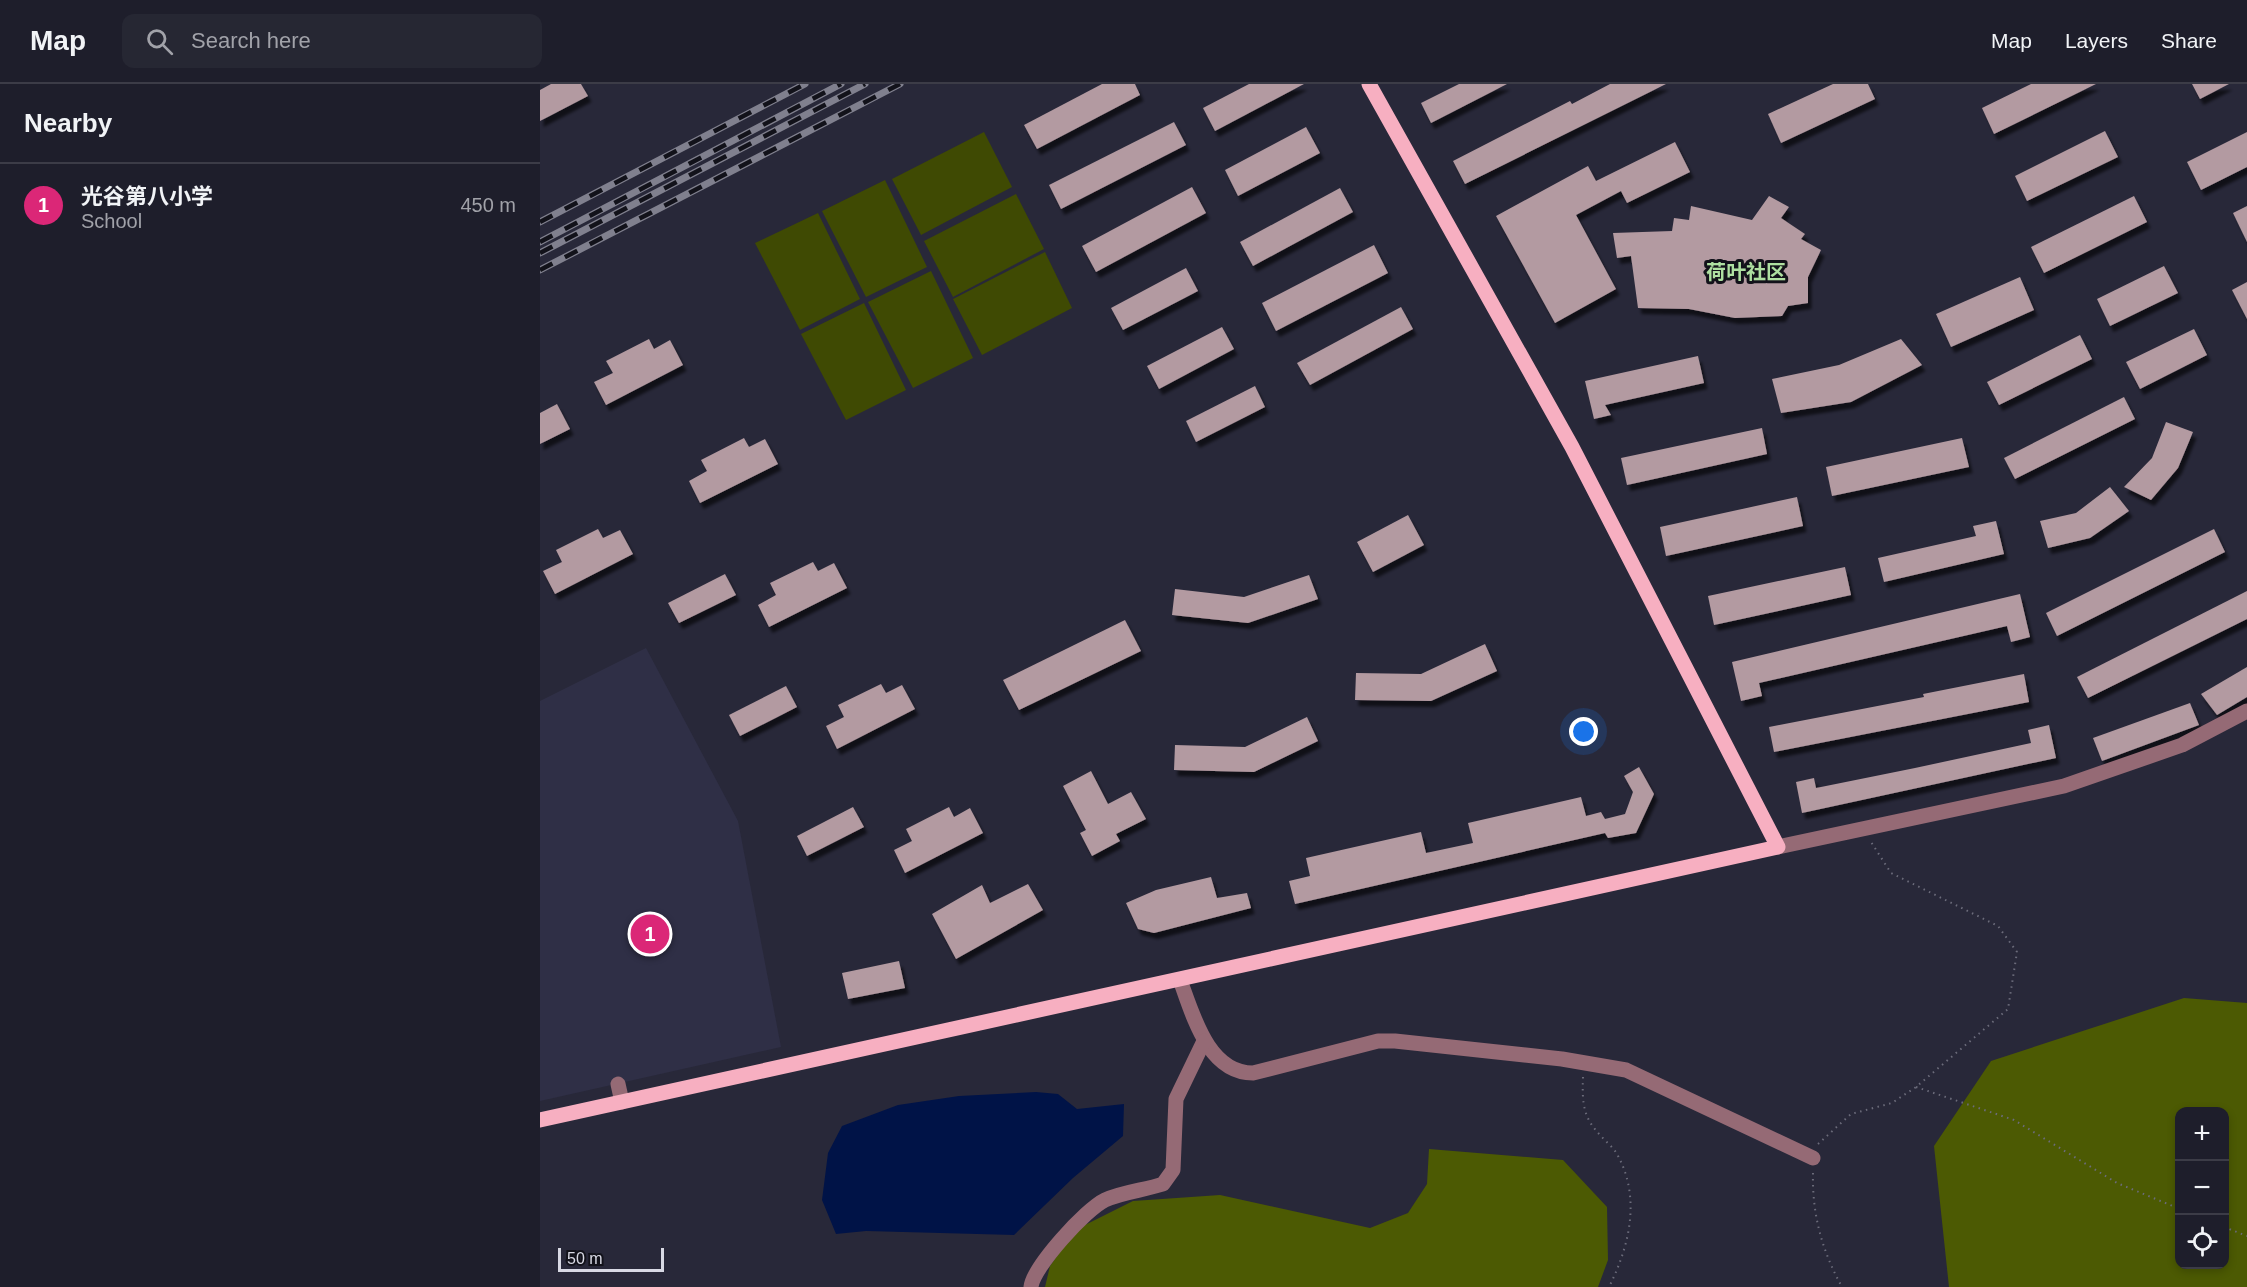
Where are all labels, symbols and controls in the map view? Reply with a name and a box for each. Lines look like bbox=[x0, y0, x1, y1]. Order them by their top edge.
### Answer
search box bbox=[122, 14, 542, 68]
text: Map bbox=[30, 25, 86, 56]
icon: search bbox=[143, 25, 176, 58]
text: Search here bbox=[191, 28, 311, 53]
text: Map bbox=[1991, 29, 2032, 52]
text: Layers bbox=[2065, 29, 2128, 52]
text: Share bbox=[2161, 29, 2217, 52]
text: Nearby bbox=[24, 108, 112, 138]
text: 光谷第八小学 bbox=[81, 184, 213, 209]
text: 1 bbox=[38, 194, 49, 216]
text: 450 m bbox=[460, 194, 516, 216]
text: School bbox=[81, 210, 142, 232]
district label: 荷叶社区 bbox=[1706, 261, 1786, 283]
your location bbox=[1569, 717, 1598, 746]
pin: 1 bbox=[630, 912, 670, 956]
map controls bbox=[2175, 1107, 2229, 1269]
button: + bbox=[2175, 1107, 2229, 1161]
button: − bbox=[2175, 1161, 2229, 1215]
button: locate bbox=[2175, 1215, 2229, 1269]
scale bar bbox=[558, 1245, 664, 1272]
text: 50 m bbox=[567, 1250, 603, 1267]

